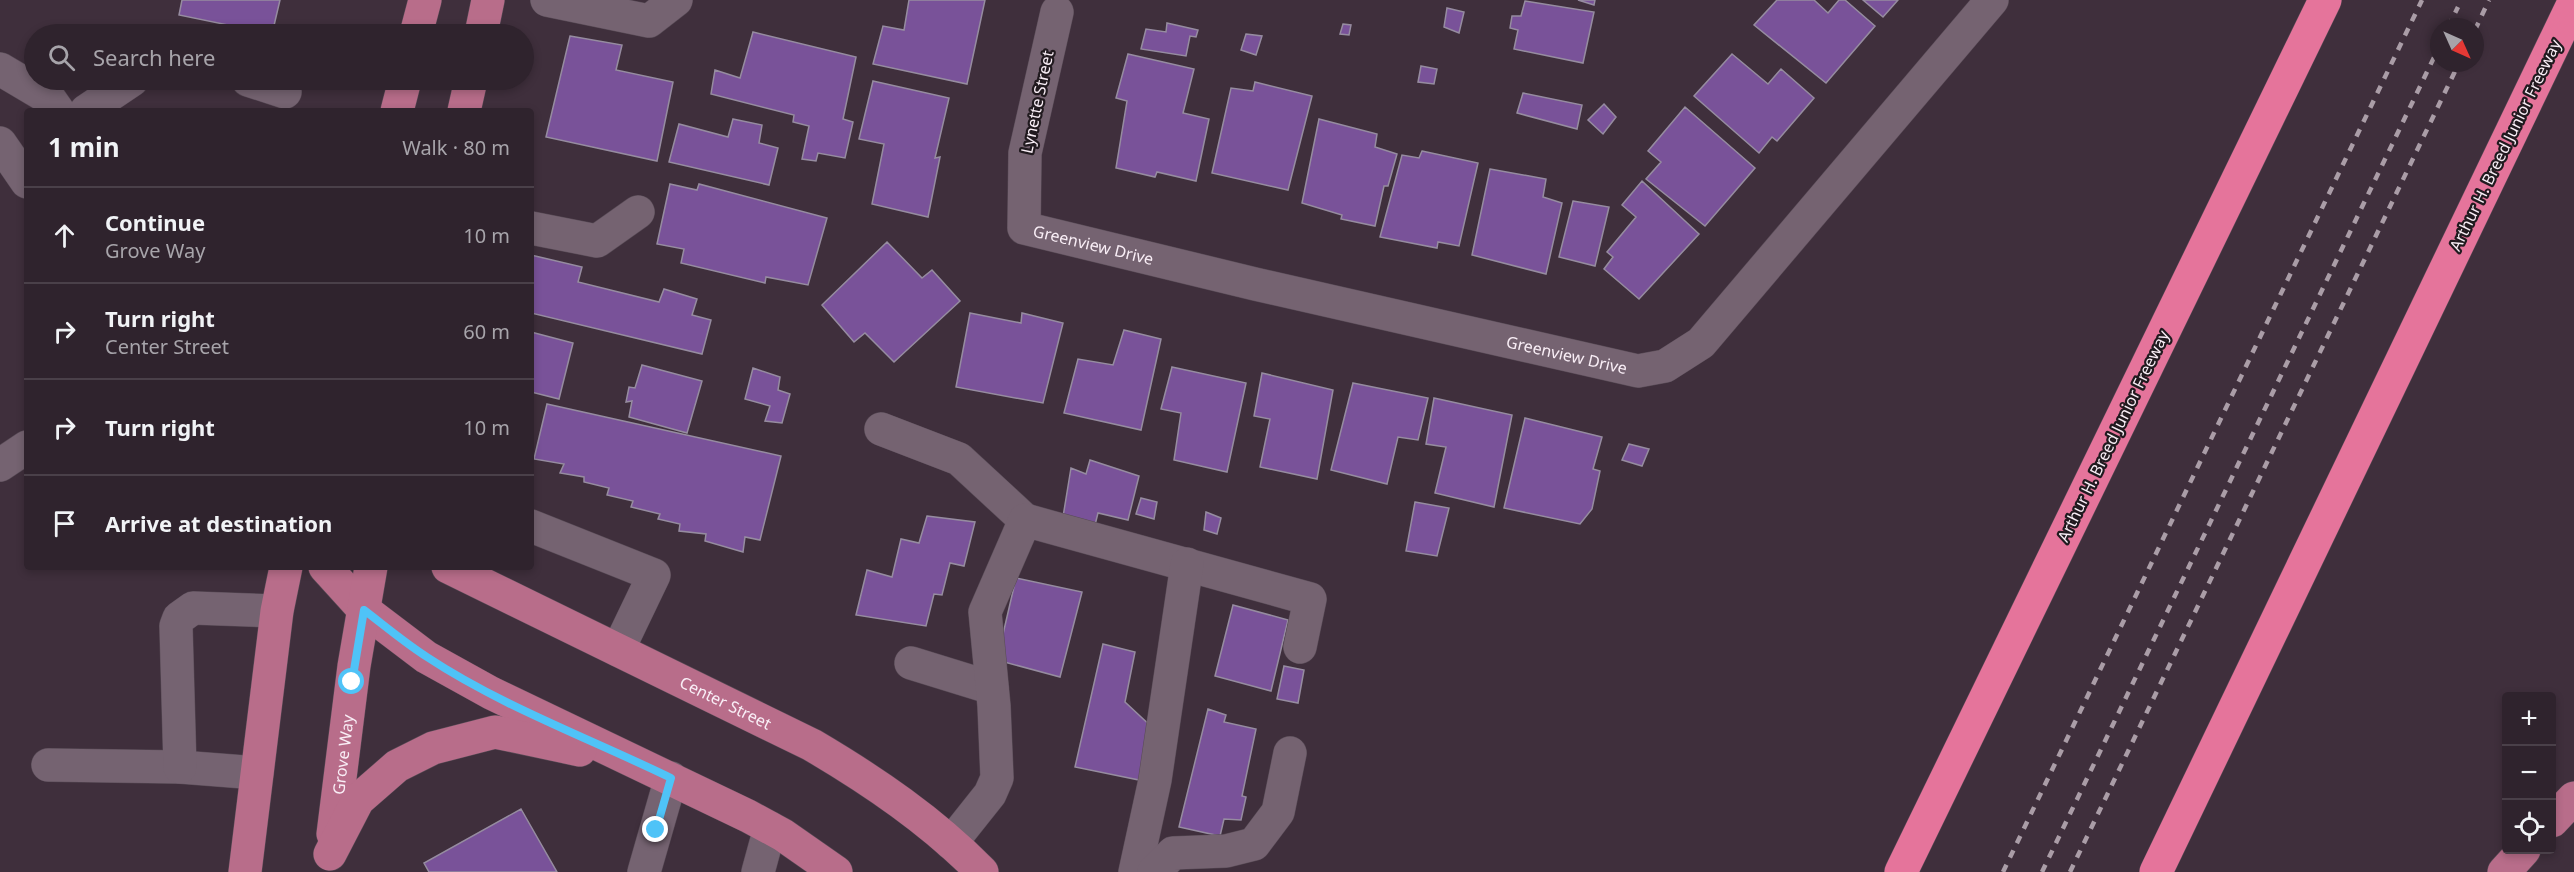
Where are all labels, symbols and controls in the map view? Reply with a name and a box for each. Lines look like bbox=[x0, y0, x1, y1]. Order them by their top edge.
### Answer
north arrow bbox=[2430, 18, 2484, 72]
search box bbox=[24, 24, 534, 90]
street label: Arthur H. Breed Junior Freeway bbox=[2444, 35, 2566, 255]
icon: search bbox=[45, 41, 78, 74]
text: Search here bbox=[93, 42, 215, 72]
street label: Lynette Street bbox=[1015, 48, 1059, 156]
text: 1 min bbox=[48, 129, 120, 165]
text: Walk · 80 m bbox=[402, 134, 510, 161]
text: Continue bbox=[105, 207, 205, 237]
icon: ahead bbox=[48, 219, 81, 252]
street label: Greenview Drive bbox=[1031, 220, 1156, 270]
text: 10 m bbox=[463, 222, 510, 249]
text: Grove Way bbox=[105, 237, 205, 264]
text: Turn right bbox=[105, 303, 215, 333]
icon: right bbox=[48, 315, 81, 348]
text: 60 m bbox=[463, 318, 510, 345]
street label: Arthur H. Breed Junior Freeway bbox=[2052, 326, 2174, 546]
street label: Greenview Drive bbox=[1504, 330, 1629, 379]
text: Center Street bbox=[105, 333, 229, 360]
icon: right bbox=[48, 411, 81, 444]
text: Turn right bbox=[105, 412, 215, 442]
text: 10 m bbox=[463, 414, 510, 441]
icon: arrive bbox=[48, 507, 81, 540]
text: Arrive at destination bbox=[105, 508, 332, 538]
route start bbox=[338, 668, 364, 694]
street label: Center Street bbox=[676, 671, 775, 735]
map controls bbox=[2502, 692, 2556, 854]
button: + bbox=[2502, 692, 2556, 746]
street label: Grove Way bbox=[327, 713, 359, 796]
button: − bbox=[2502, 746, 2556, 800]
button: locate bbox=[2502, 800, 2556, 854]
route end bbox=[642, 816, 668, 842]

